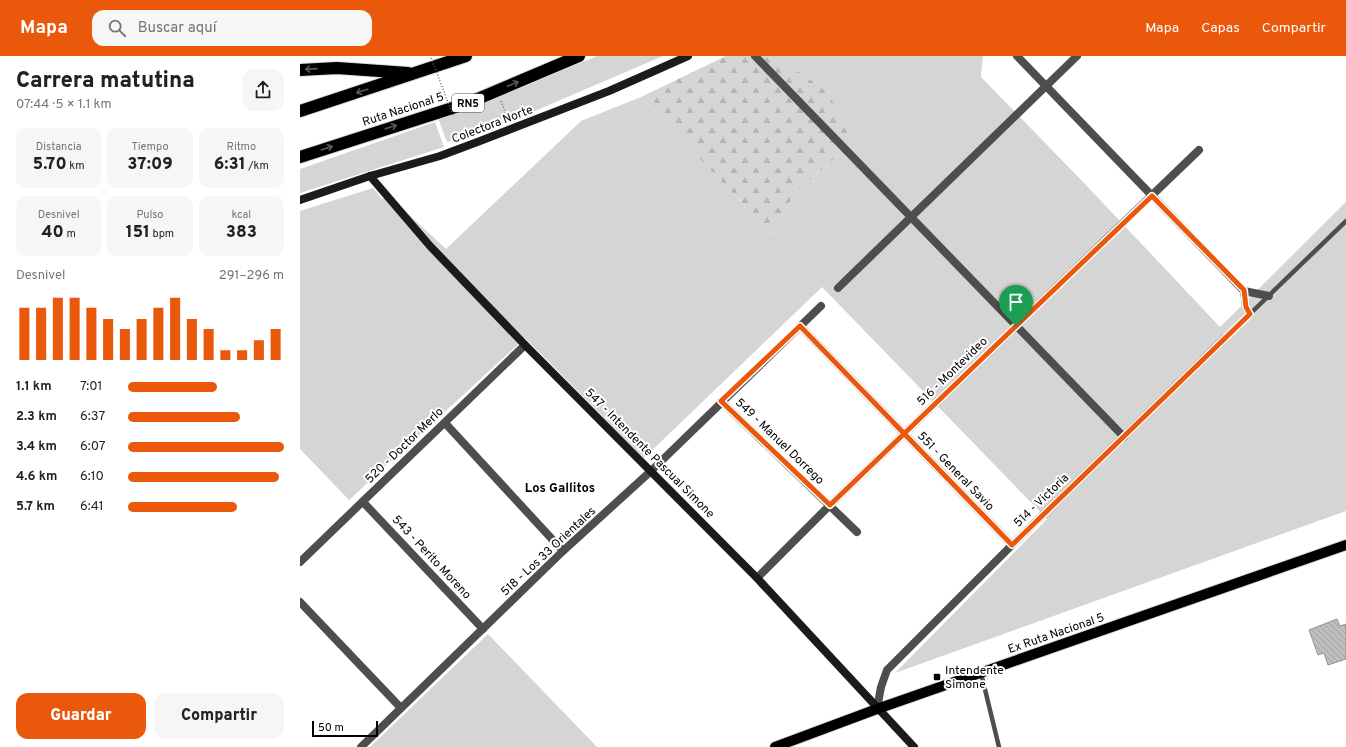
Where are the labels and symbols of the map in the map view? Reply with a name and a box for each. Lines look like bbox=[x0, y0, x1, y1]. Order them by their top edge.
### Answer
one-way arrow bbox=[305, 65, 318, 73]
one-way arrow bbox=[507, 79, 519, 87]
one-way arrow bbox=[356, 88, 369, 95]
street label: Ruta Nacional 5 bbox=[360, 89, 446, 131]
road number: RN5 bbox=[452, 94, 484, 112]
street label: Colectora Norte bbox=[449, 102, 535, 148]
one-way arrow bbox=[384, 123, 397, 130]
one-way arrow bbox=[320, 144, 333, 151]
pin bbox=[999, 285, 1033, 326]
street label: 516 - Montevideo bbox=[914, 334, 992, 410]
street label: 547 - Intendente Pascual Simone bbox=[581, 385, 718, 522]
street label: 549 - Manuel Dorrego bbox=[731, 395, 827, 489]
street label: 520 - Doctor Merlo bbox=[362, 404, 447, 487]
street label: 551 - General Savio bbox=[913, 429, 997, 515]
street label: 514 - Victoria bbox=[1011, 470, 1073, 531]
district label: Los Gallitos bbox=[525, 481, 595, 497]
street label: 518 - Los 33 Orientales bbox=[498, 504, 600, 600]
street label: 543 - Perito Moreno bbox=[388, 512, 475, 603]
street label: Ex Ruta Nacional 5 bbox=[1006, 610, 1107, 658]
place label: Intendente Simone bbox=[945, 663, 1004, 693]
marker: Intendente Simone bbox=[932, 672, 942, 682]
scale bar bbox=[312, 719, 378, 738]

